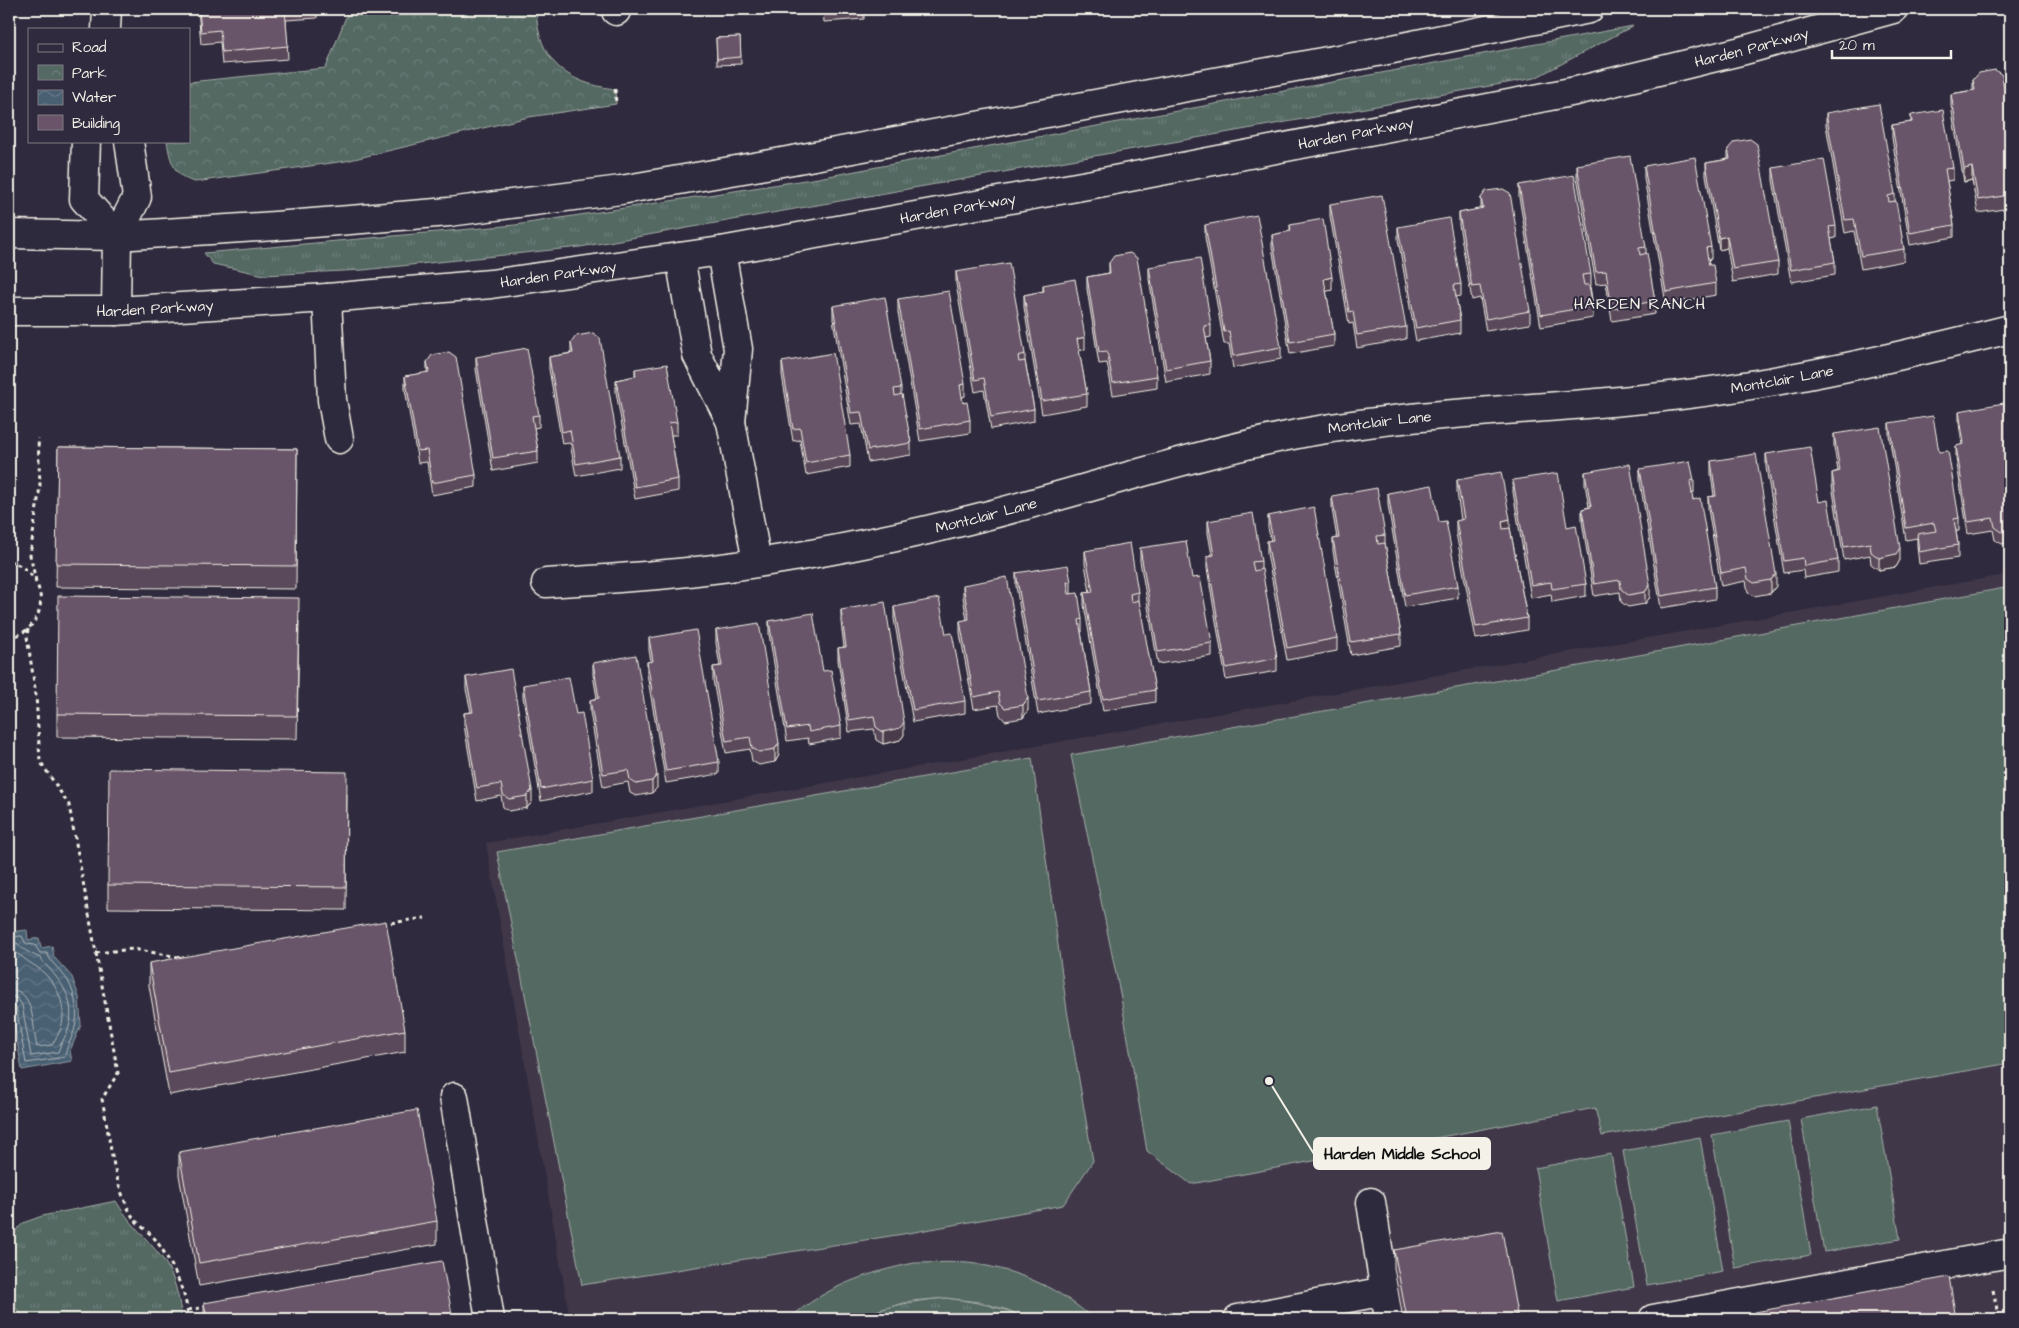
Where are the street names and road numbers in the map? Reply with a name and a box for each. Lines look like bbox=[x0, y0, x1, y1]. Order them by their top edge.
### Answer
street label: Harden Parkway bbox=[1692, 22, 1811, 72]
street label: Harden Parkway bbox=[1296, 112, 1416, 155]
street label: Harden Parkway bbox=[898, 188, 1017, 229]
street label: Harden Parkway bbox=[499, 256, 618, 293]
street label: Harden Parkway bbox=[96, 295, 214, 322]
street label: Montclair Lane bbox=[1729, 360, 1835, 399]
street label: Montclair Lane bbox=[1326, 406, 1432, 439]
street label: Montclair Lane bbox=[933, 492, 1039, 538]

